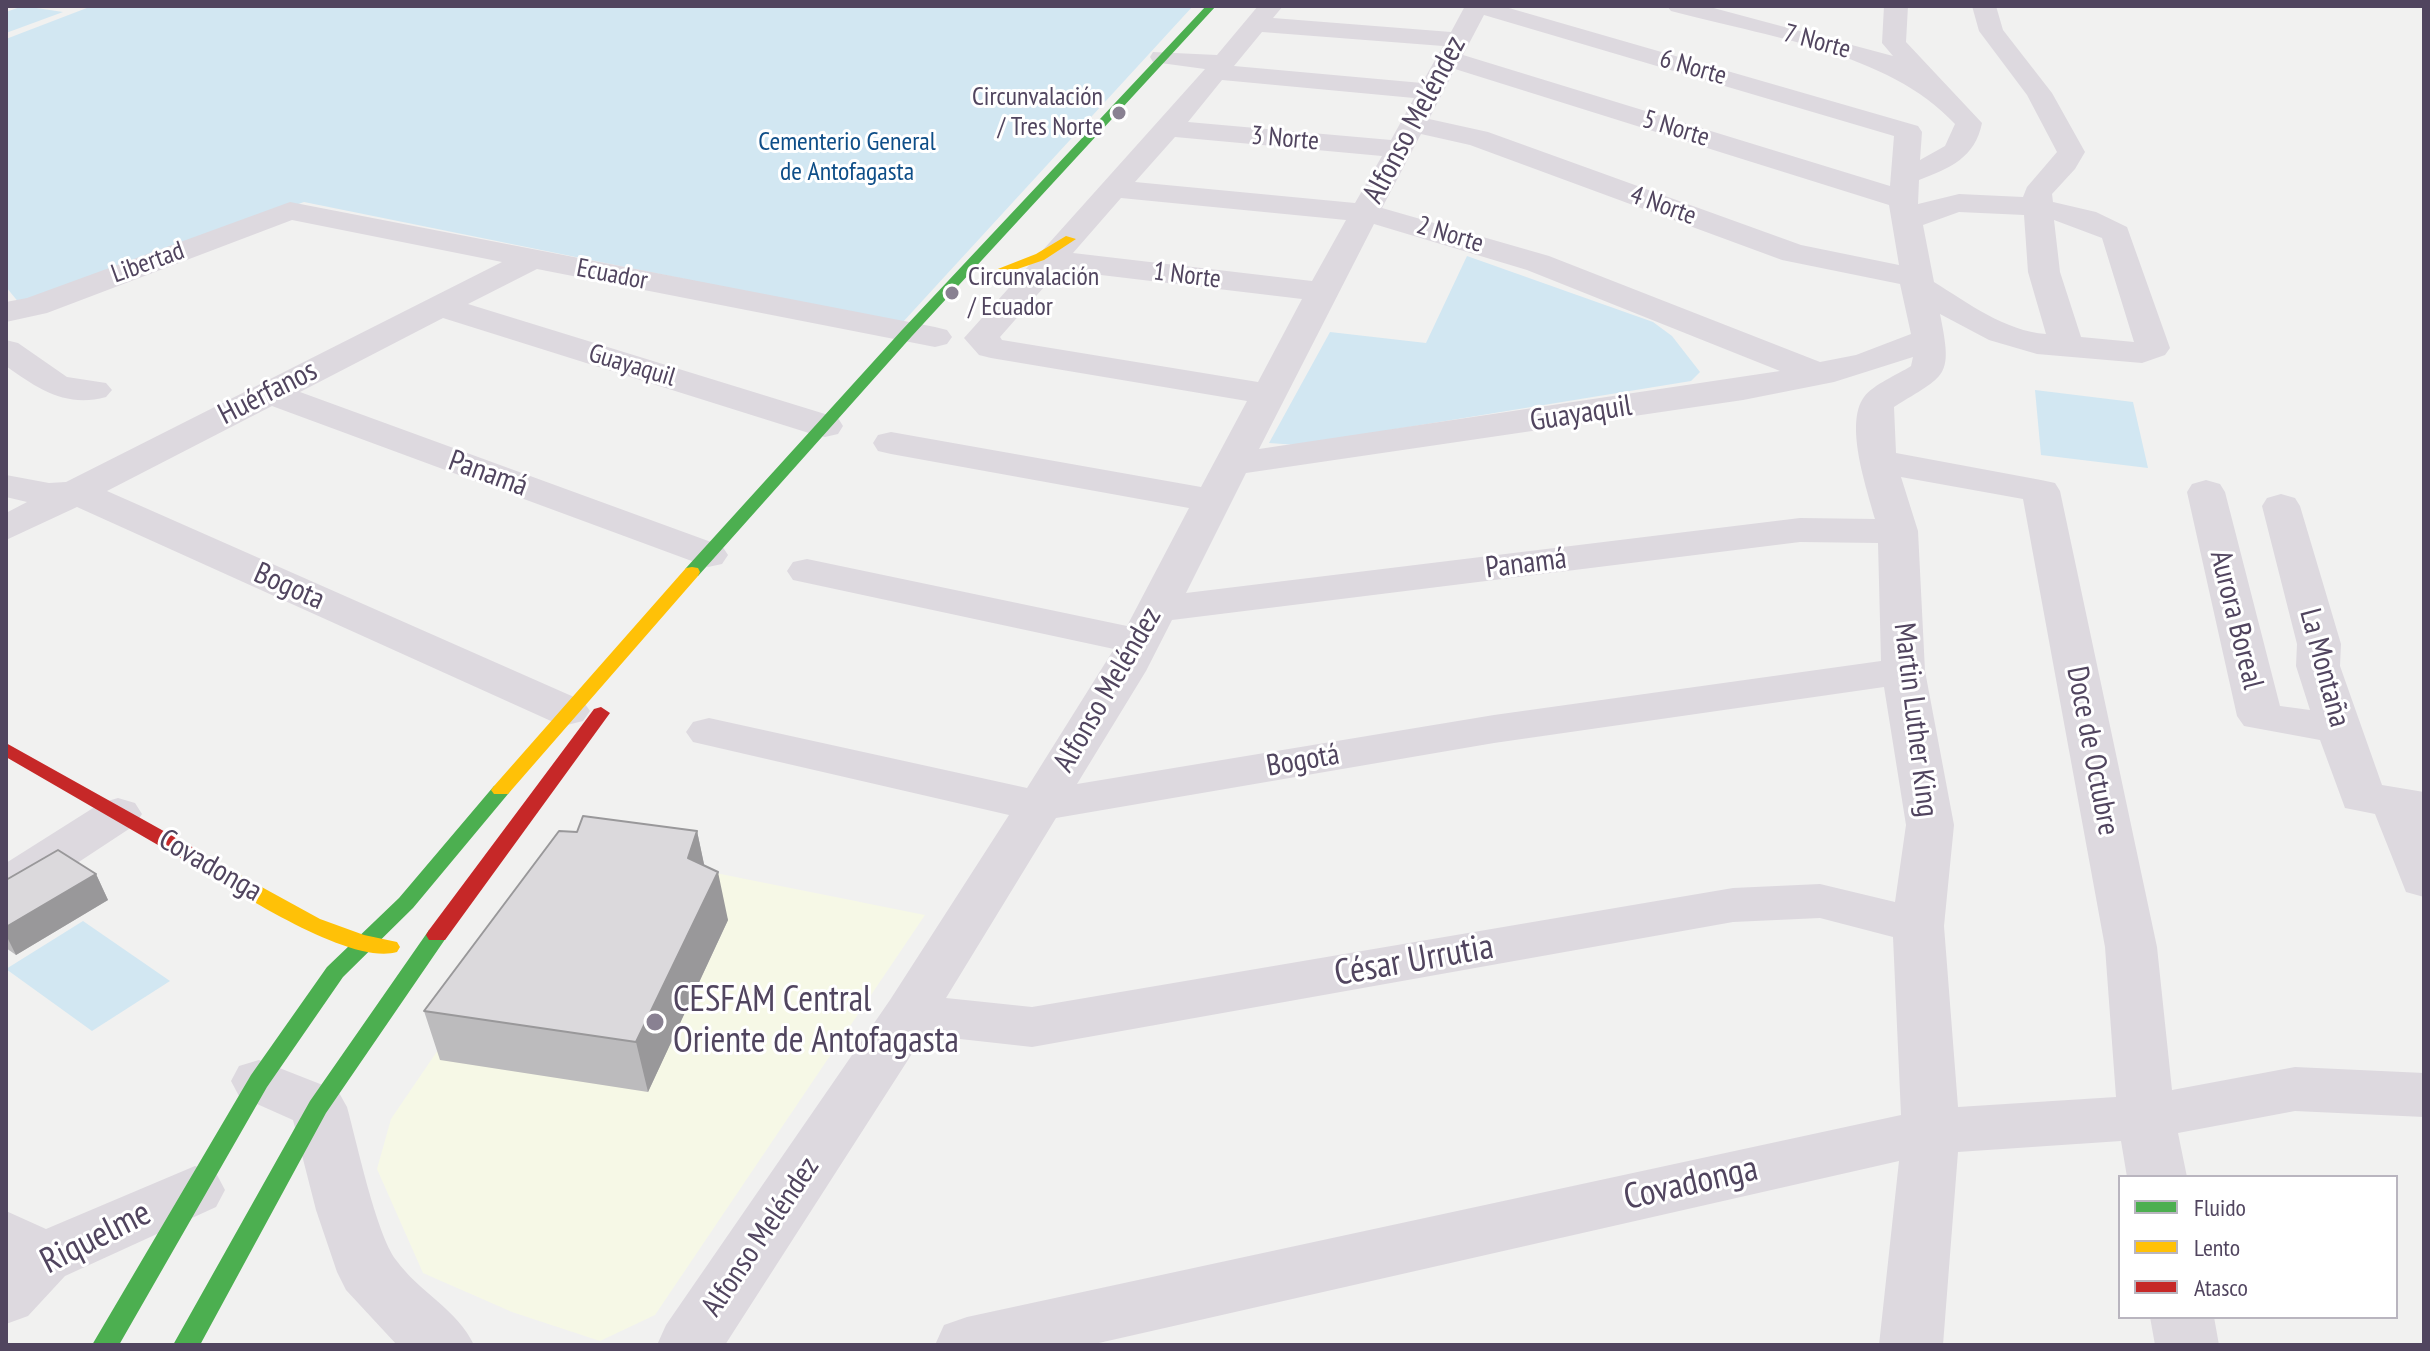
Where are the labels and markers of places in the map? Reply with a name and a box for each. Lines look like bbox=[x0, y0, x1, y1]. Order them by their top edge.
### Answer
place label: Circunvalación / Tres Norte bbox=[972, 82, 1103, 144]
marker: Circunvalación / Tres Norte bbox=[1110, 104, 1128, 122]
place label: Circunvalación / Ecuador bbox=[968, 262, 1099, 324]
marker: Circunvalación / Ecuador bbox=[943, 284, 961, 302]
place label: CESFAM Central Oriente de Antofagasta bbox=[673, 979, 959, 1064]
marker: CESFAM Central Oriente de Antofagasta bbox=[644, 1011, 666, 1033]

